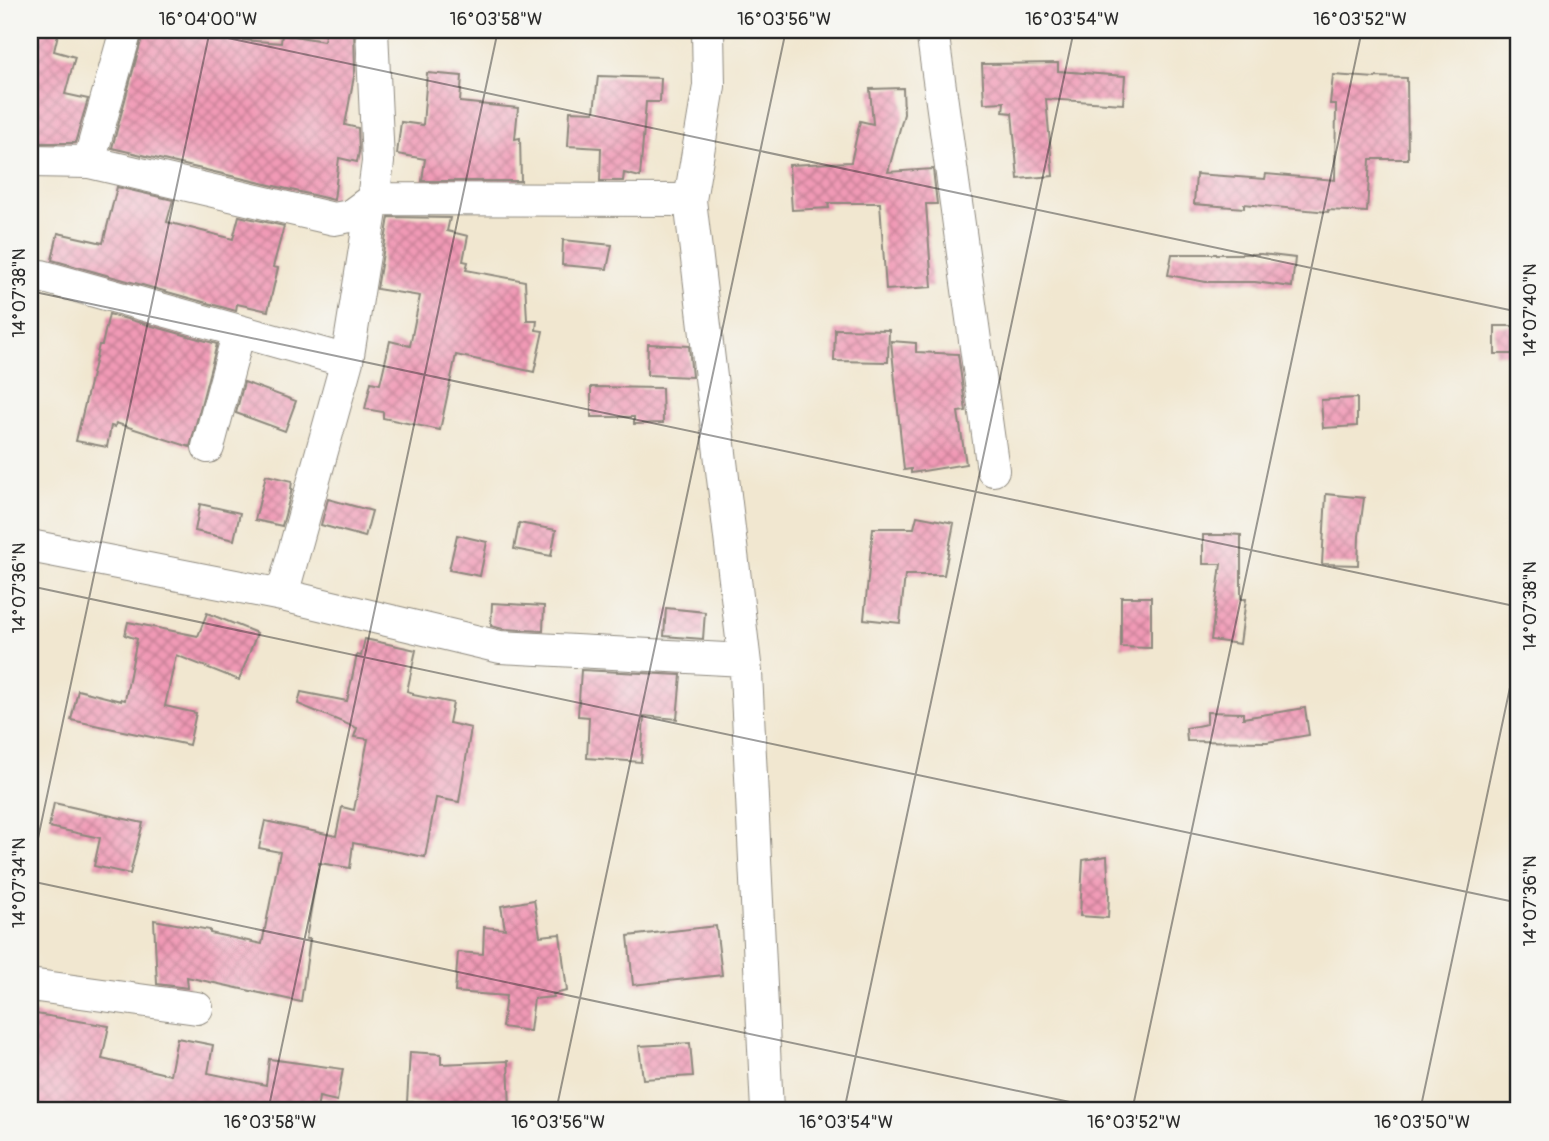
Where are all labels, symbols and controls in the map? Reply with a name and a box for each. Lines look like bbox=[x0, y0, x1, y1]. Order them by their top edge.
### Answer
text: 16°04'00"W bbox=[159, 8, 257, 31]
text: 16°03'58"W bbox=[450, 8, 542, 31]
text: 16°03'56"W bbox=[737, 8, 831, 31]
text: 16°03'54"W bbox=[1025, 8, 1119, 31]
text: 16°03'52"W bbox=[1313, 8, 1407, 31]
text: 14°07'38"N bbox=[8, 248, 31, 338]
text: 14°07'40"N bbox=[1519, 264, 1542, 356]
text: 14°07'36"N bbox=[8, 543, 31, 633]
text: 14°07'38"N bbox=[1519, 561, 1542, 651]
text: 14°07'34"N bbox=[8, 838, 31, 928]
text: 14°07'36"N bbox=[1519, 856, 1542, 946]
text: 16°03'58"W bbox=[224, 1111, 316, 1134]
text: 16°03'56"W bbox=[511, 1111, 605, 1134]
text: 16°03'54"W bbox=[799, 1111, 893, 1134]
text: 16°03'52"W bbox=[1087, 1111, 1181, 1134]
text: 16°03'50"W bbox=[1374, 1111, 1470, 1134]

